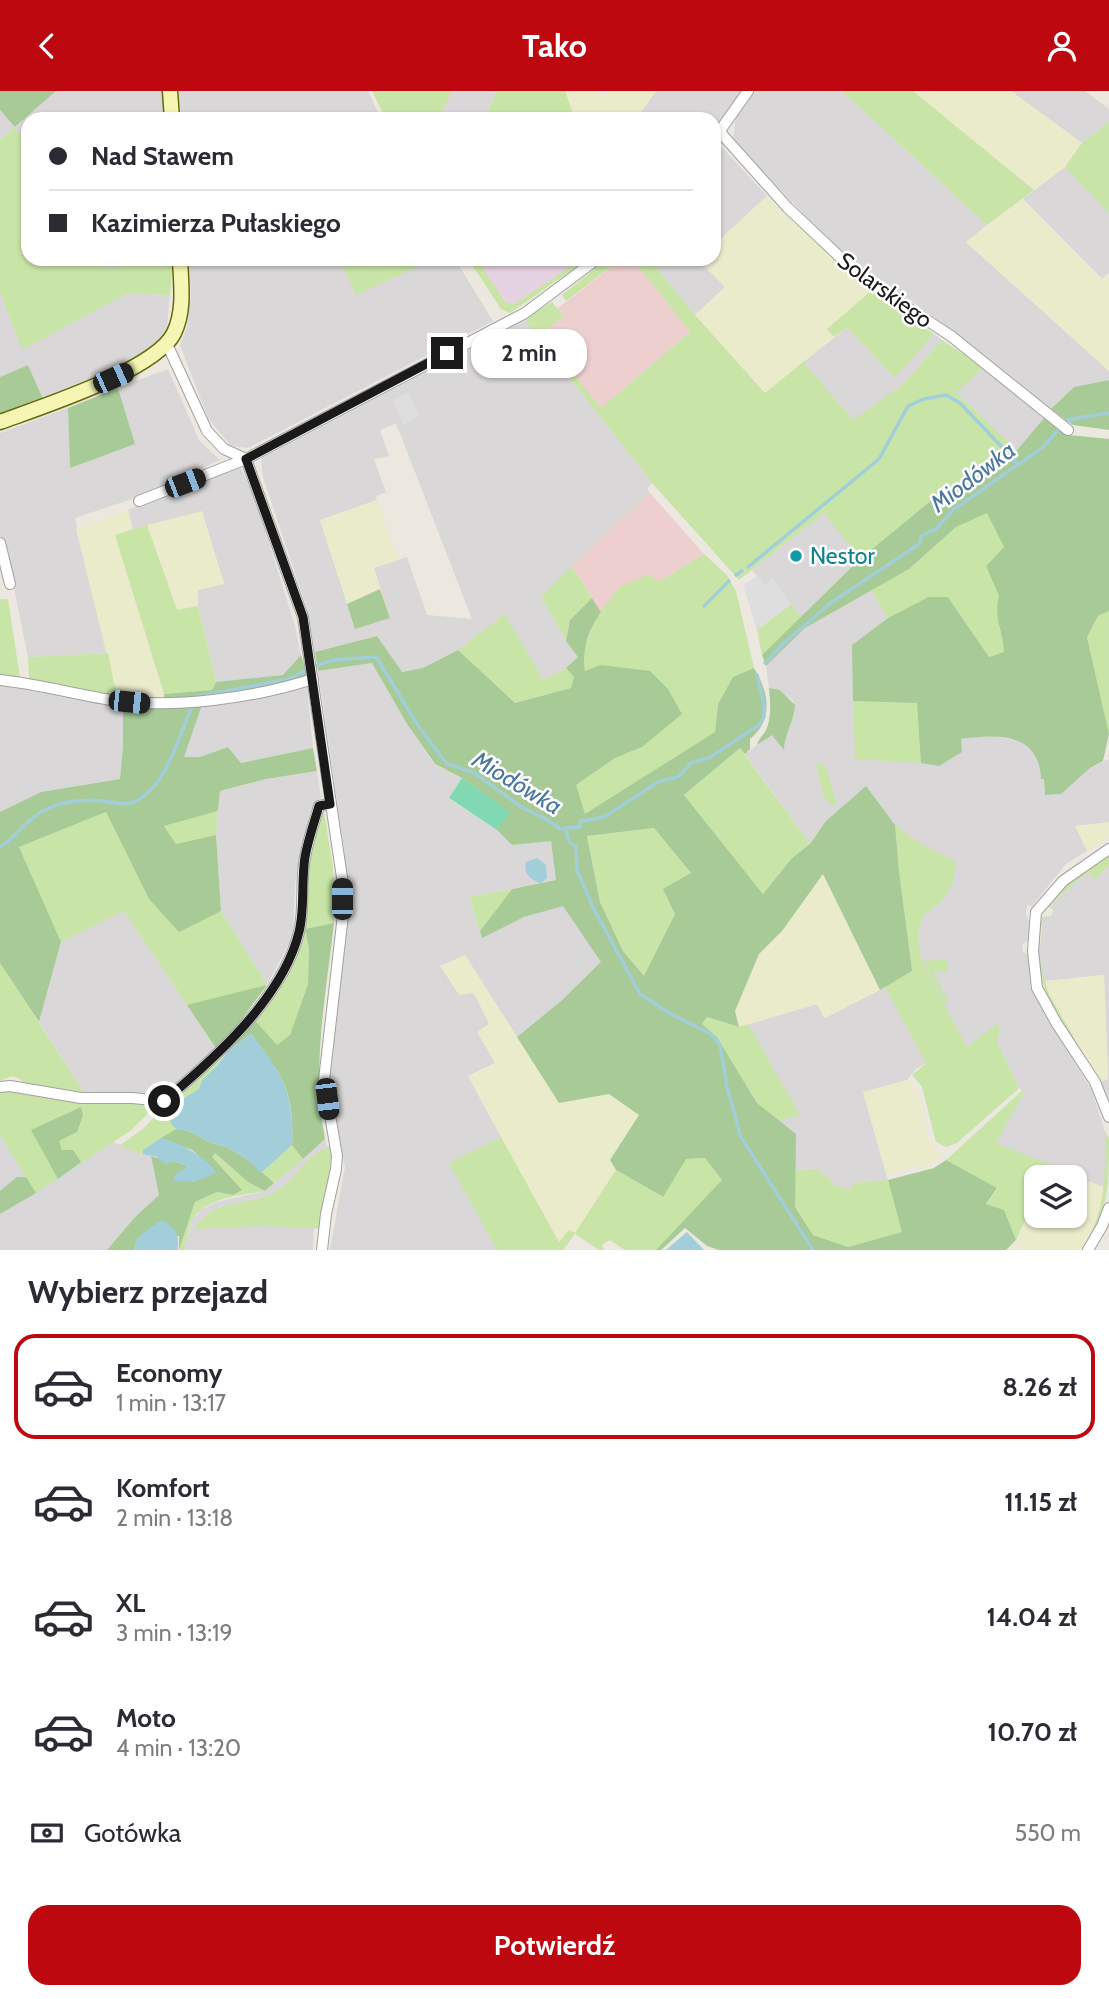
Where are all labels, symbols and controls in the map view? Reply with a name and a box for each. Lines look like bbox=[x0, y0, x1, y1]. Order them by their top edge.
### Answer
text: Tako bbox=[522, 26, 587, 65]
icon: back bbox=[28, 27, 66, 65]
icon: person bbox=[1043, 27, 1081, 65]
text: Nad Stawem bbox=[91, 140, 234, 172]
text: Kazimierza Pułaskiego bbox=[91, 207, 341, 239]
street label: Solarskiego bbox=[832, 246, 938, 334]
callout: 2 min bbox=[472, 329, 587, 377]
route end bbox=[431, 337, 463, 369]
text: 2 min bbox=[501, 339, 557, 367]
car bbox=[90, 360, 137, 396]
water label: Miodówka bbox=[924, 435, 1021, 519]
car bbox=[162, 466, 209, 500]
place label: Nestor bbox=[810, 542, 875, 570]
marker: Nestor bbox=[788, 548, 804, 564]
car bbox=[108, 689, 151, 715]
water label: Miodówka bbox=[466, 744, 567, 821]
car bbox=[332, 878, 353, 920]
car bbox=[315, 1077, 340, 1121]
route start bbox=[148, 1085, 180, 1117]
map controls bbox=[1024, 1165, 1087, 1228]
button: layers bbox=[1024, 1165, 1087, 1228]
text: Wybierz przejazd bbox=[28, 1272, 268, 1311]
icon: car bbox=[32, 1355, 95, 1418]
text: Economy bbox=[116, 1357, 222, 1389]
text: 8.26 zł bbox=[1002, 1371, 1077, 1403]
text: 1 min · 13:17 bbox=[116, 1389, 226, 1417]
icon: car bbox=[32, 1470, 95, 1533]
text: Komfort bbox=[116, 1472, 210, 1504]
text: 11.15 zł bbox=[1004, 1486, 1077, 1518]
text: 2 min · 13:18 bbox=[116, 1504, 233, 1532]
icon: car bbox=[32, 1585, 95, 1648]
text: XL bbox=[116, 1587, 145, 1619]
text: 14.04 zł bbox=[986, 1601, 1077, 1633]
text: 3 min · 13:19 bbox=[116, 1619, 233, 1647]
icon: car bbox=[32, 1700, 95, 1763]
text: Moto bbox=[116, 1702, 176, 1734]
text: 10.70 zł bbox=[987, 1716, 1077, 1748]
text: 4 min · 13:20 bbox=[116, 1734, 241, 1762]
icon: cash bbox=[28, 1814, 66, 1852]
text: Gotówka bbox=[84, 1817, 181, 1849]
text: 550 m bbox=[1015, 1819, 1081, 1847]
button: Potwierdź bbox=[28, 1905, 1081, 1985]

